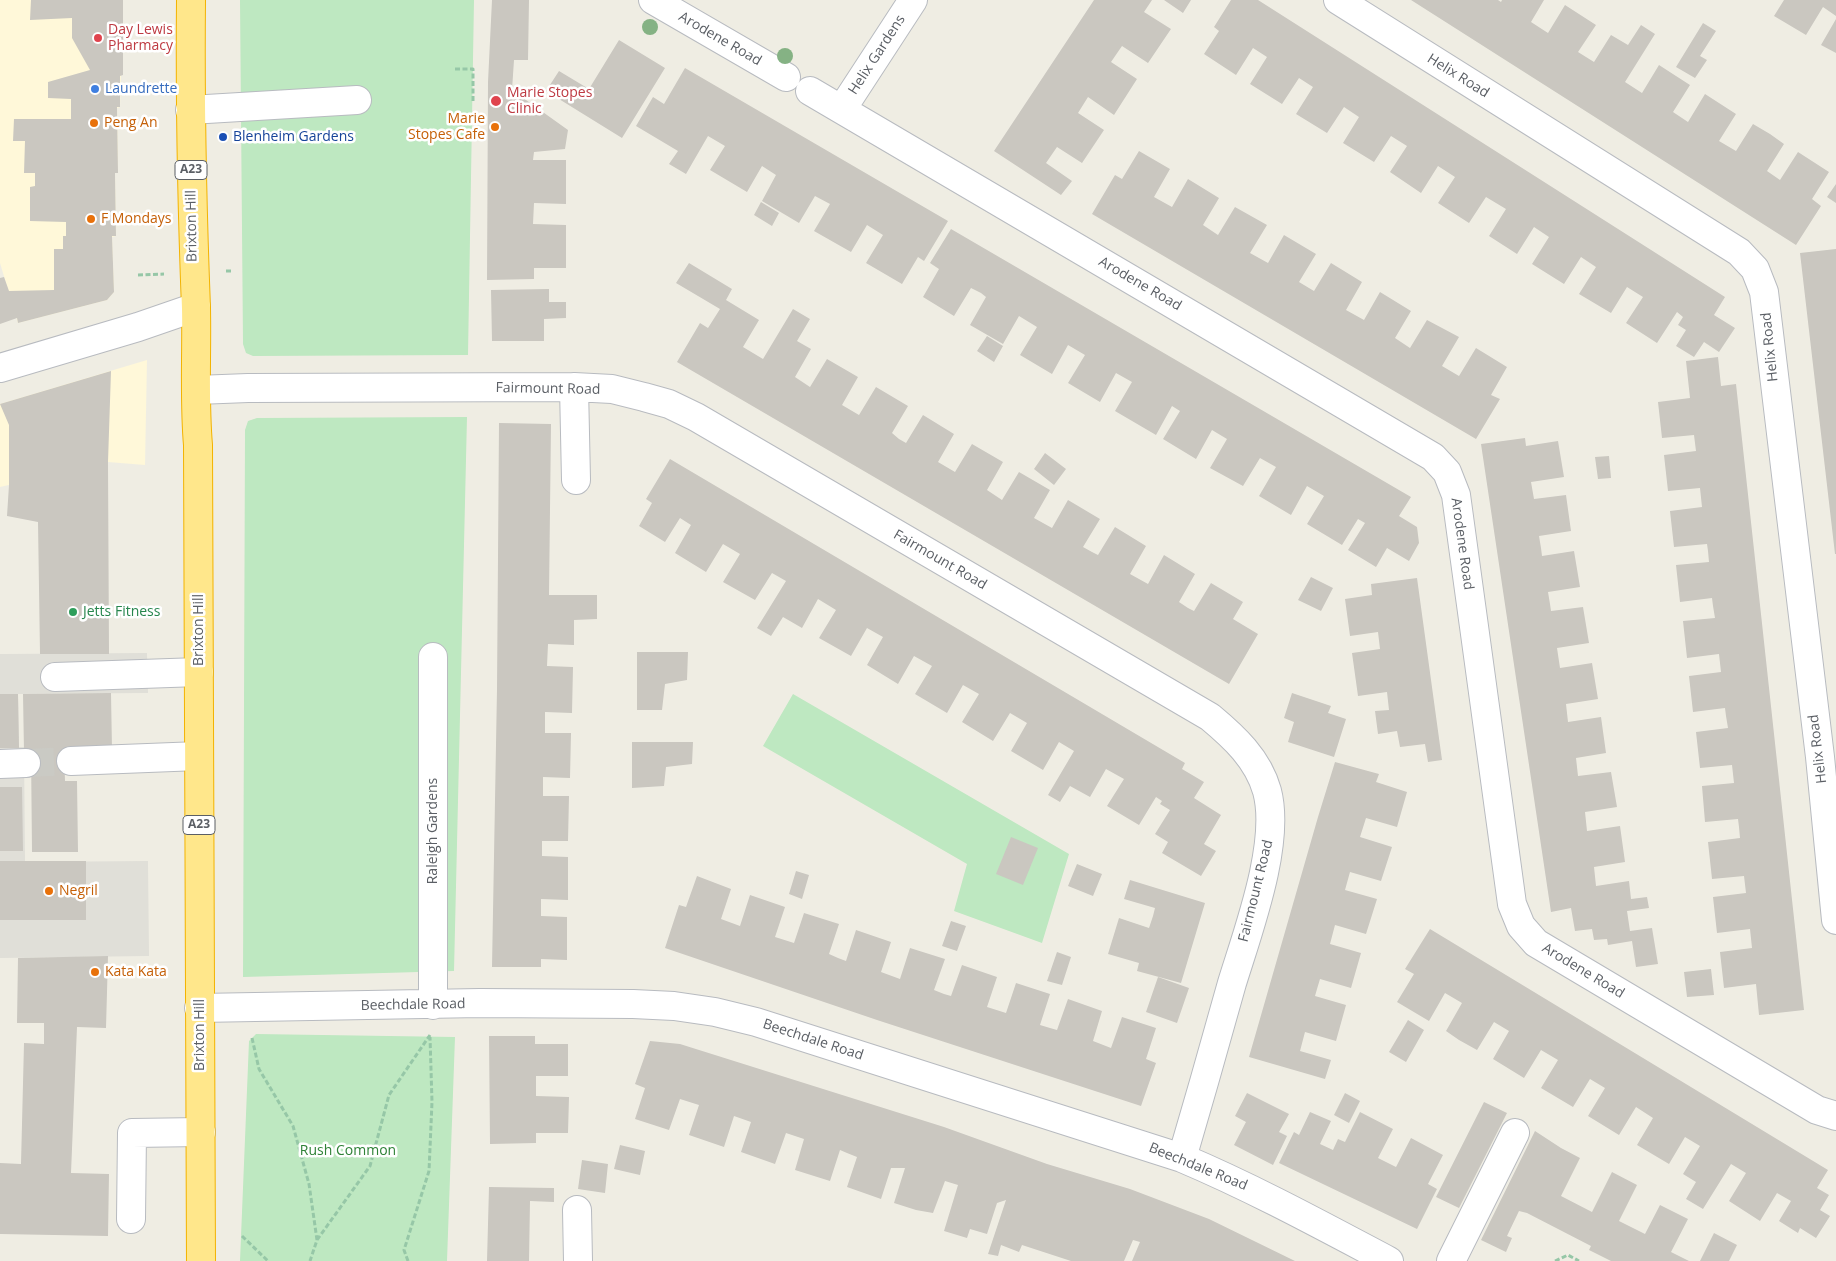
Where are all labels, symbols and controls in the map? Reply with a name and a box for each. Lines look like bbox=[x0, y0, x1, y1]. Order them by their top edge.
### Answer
street label: Arodene Road bbox=[676, 8, 764, 70]
street label: Helix Gardens bbox=[845, 12, 909, 98]
place label: Day Lewis Pharmacy bbox=[108, 22, 173, 54]
marker: Day Lewis Pharmacy bbox=[92, 32, 104, 44]
street label: Helix Road bbox=[1424, 50, 1492, 102]
place label: Laundrette bbox=[105, 81, 177, 97]
marker: Laundrette bbox=[89, 83, 101, 95]
place label: Marie Stopes Clinic bbox=[507, 85, 592, 118]
marker: Marie Stopes Clinic bbox=[489, 94, 503, 108]
place label: Marie Stopes Cafe bbox=[408, 111, 485, 144]
place label: Peng An bbox=[104, 115, 158, 131]
marker: Peng An bbox=[88, 117, 100, 129]
marker: Marie Stopes Cafe bbox=[489, 121, 501, 133]
place label: Blenheim Gardens bbox=[233, 129, 354, 145]
marker: Blenheim Gardens bbox=[217, 131, 229, 143]
road number: A23 bbox=[175, 160, 207, 180]
street label: Brixton Hill bbox=[183, 190, 201, 262]
place label: F Mondays bbox=[101, 211, 171, 227]
marker: F Mondays bbox=[85, 213, 97, 225]
street label: Arodene Road bbox=[1096, 253, 1184, 315]
street label: Helix Road bbox=[1758, 312, 1782, 382]
street label: Fairmount Road bbox=[495, 380, 601, 398]
street label: Arodene Road bbox=[1447, 497, 1477, 591]
street label: Fairmount Road bbox=[890, 527, 990, 593]
street label: Brixton Hill bbox=[191, 594, 207, 666]
place label: Jetts Fitness bbox=[83, 604, 160, 620]
marker: Jetts Fitness bbox=[67, 606, 79, 618]
street label: Helix Road bbox=[1805, 713, 1831, 785]
street label: Raleigh Gardens bbox=[425, 778, 441, 884]
road number: A23 bbox=[183, 816, 215, 834]
street label: Fairmount Road bbox=[1235, 838, 1277, 944]
place label: Negril bbox=[59, 883, 98, 899]
marker: Negril bbox=[43, 885, 55, 897]
street label: Arodene Road bbox=[1539, 940, 1627, 1002]
place label: Kata Kata bbox=[105, 964, 167, 980]
marker: Kata Kata bbox=[89, 966, 101, 978]
street label: Beechdale Road bbox=[360, 996, 466, 1014]
street label: Brixton Hill bbox=[192, 999, 208, 1071]
street label: Beechdale Road bbox=[761, 1016, 865, 1064]
street label: Beechdale Road bbox=[1146, 1140, 1250, 1194]
park label: Rush Common bbox=[300, 1143, 396, 1159]

